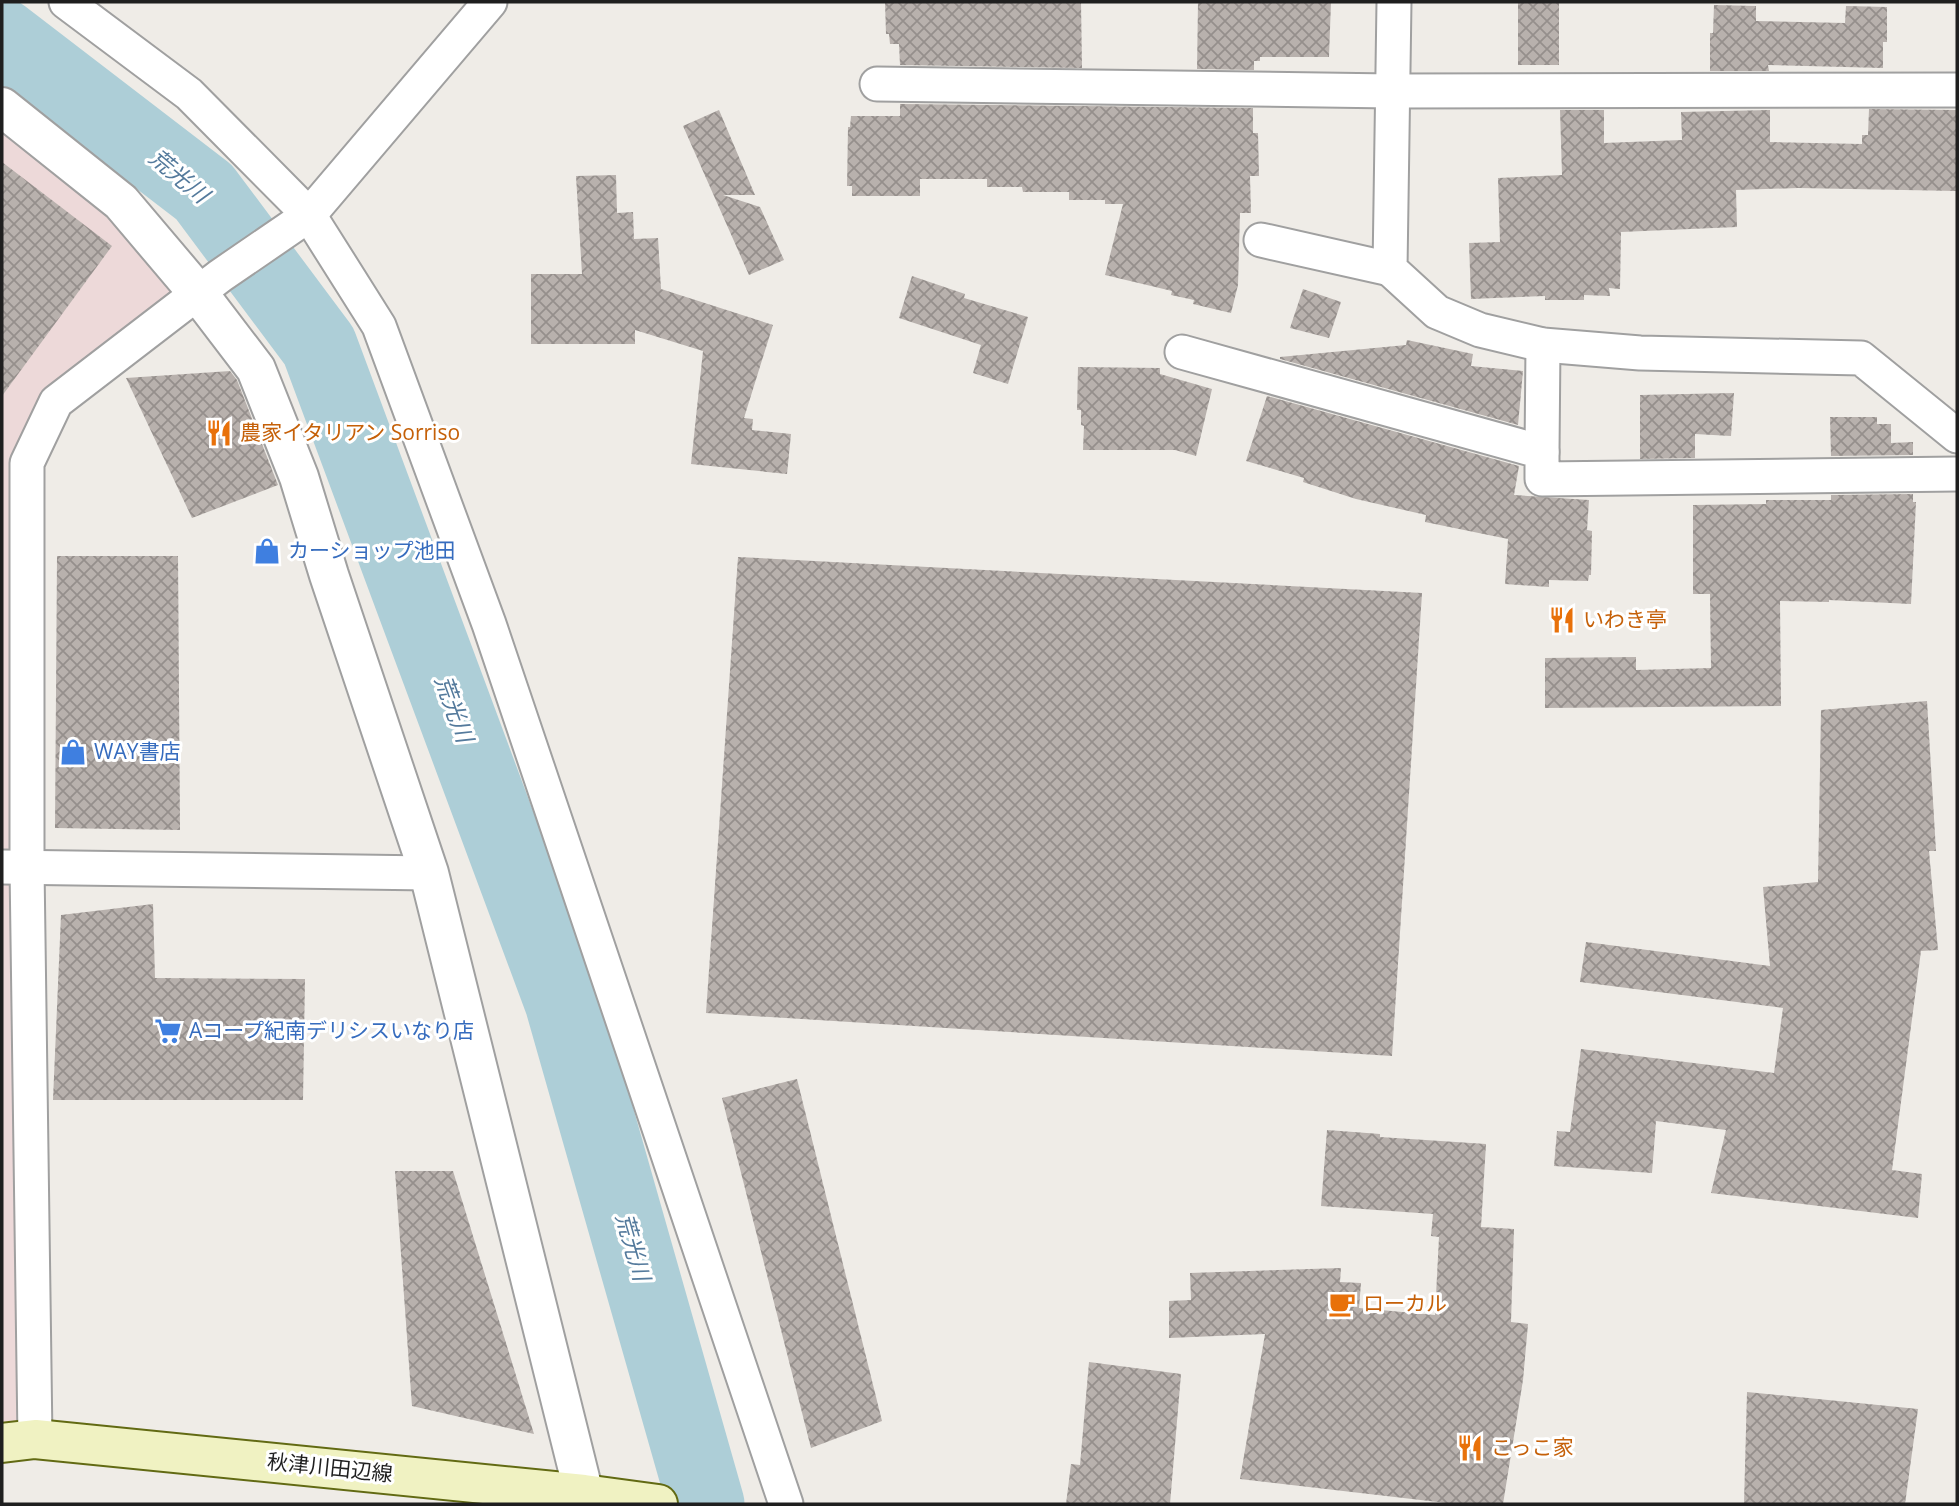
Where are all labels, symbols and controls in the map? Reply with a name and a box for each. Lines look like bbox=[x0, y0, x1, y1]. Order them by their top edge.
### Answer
water label: 荒光川 bbox=[143, 141, 219, 212]
restaurant icon: 農家イタリアン Sorriso bbox=[204, 418, 234, 448]
place label: 農家イタリアン Sorriso bbox=[240, 418, 460, 446]
shop icon: カーショップ池田 bbox=[252, 536, 282, 566]
place label: カーショップ池田 bbox=[288, 536, 456, 564]
restaurant icon: いわき亭 bbox=[1547, 605, 1577, 635]
place label: いわき亭 bbox=[1583, 605, 1667, 633]
water label: 荒光川 bbox=[428, 671, 483, 749]
shop icon: WAY書店 bbox=[58, 737, 88, 767]
place label: WAY書店 bbox=[94, 737, 180, 765]
supermarket icon: Aコープ紀南デリシスいなり店 bbox=[153, 1016, 183, 1046]
place label: Aコープ紀南デリシスいなり店 bbox=[189, 1016, 474, 1044]
water label: 荒光川 bbox=[609, 1209, 660, 1287]
cafe icon: ローカル bbox=[1327, 1289, 1357, 1319]
place label: ローカル bbox=[1363, 1289, 1447, 1317]
restaurant icon: こっこ家 bbox=[1455, 1433, 1485, 1463]
place label: こっこ家 bbox=[1491, 1433, 1574, 1461]
street label: 秋津川田辺線 bbox=[266, 1446, 394, 1488]

